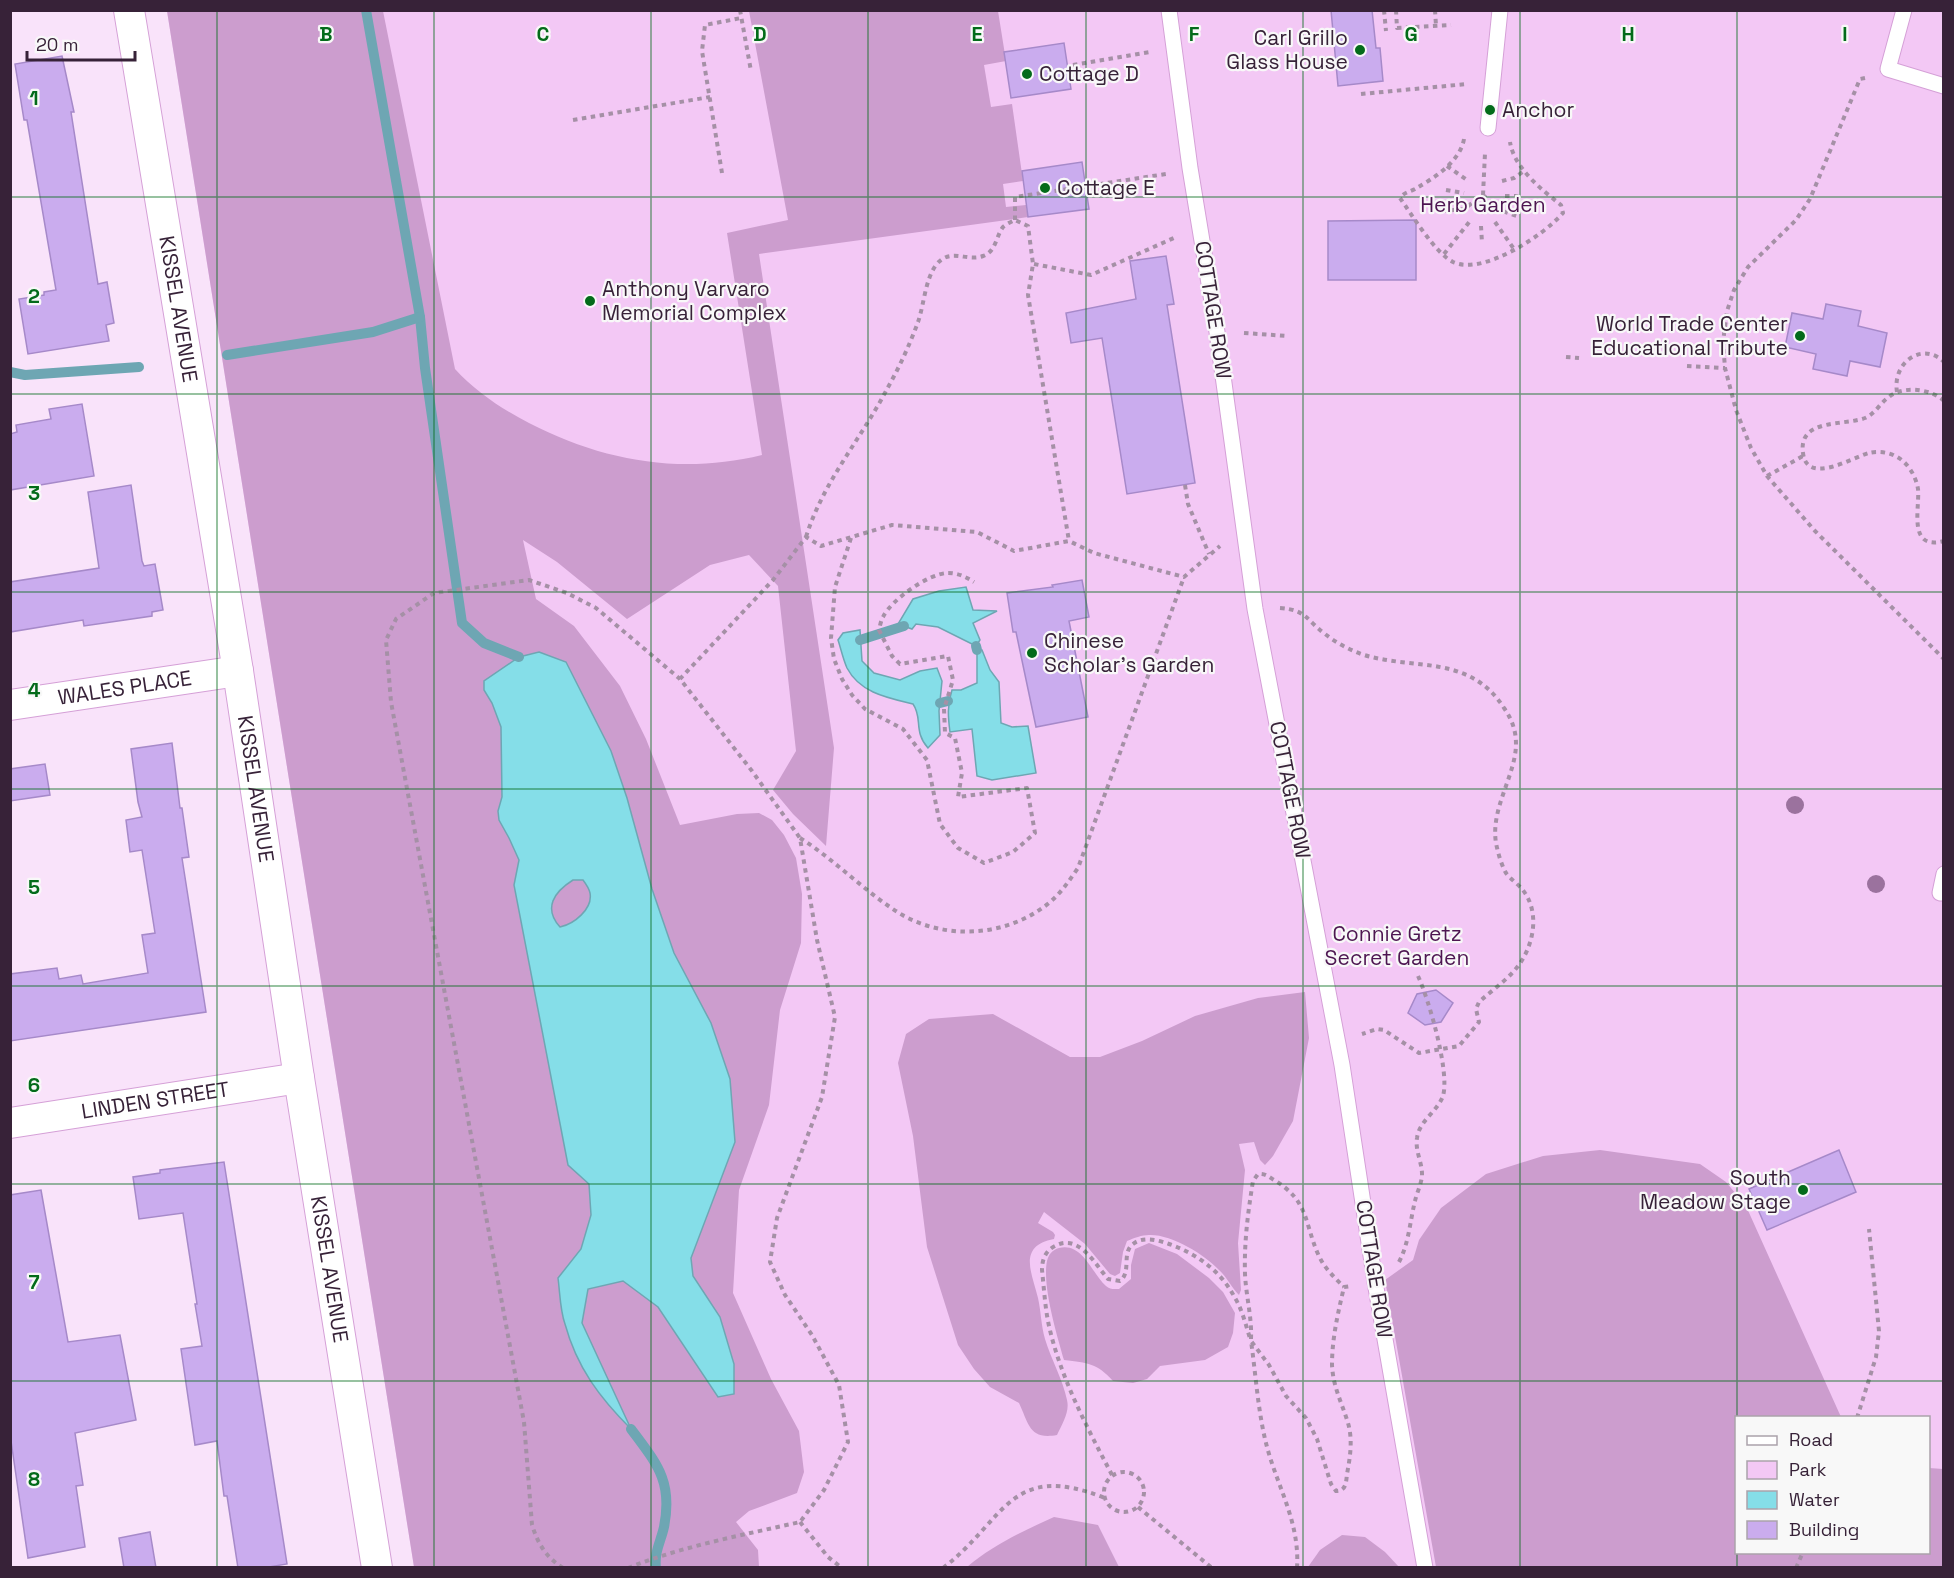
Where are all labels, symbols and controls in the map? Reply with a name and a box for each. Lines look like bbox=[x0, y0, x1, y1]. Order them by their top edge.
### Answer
text: B bbox=[319, 21, 333, 47]
text: C bbox=[537, 21, 550, 47]
text: D bbox=[753, 21, 767, 47]
text: E bbox=[971, 21, 983, 47]
text: F bbox=[1189, 21, 1200, 47]
text: G bbox=[1404, 21, 1418, 47]
text: H bbox=[1621, 21, 1635, 47]
text: I bbox=[1842, 21, 1848, 47]
scale bar bbox=[27, 24, 135, 62]
place label: Carl Grillo Glass House bbox=[1226, 24, 1348, 75]
text: 20 m bbox=[36, 33, 79, 56]
marker: Carl Grillo Glass House bbox=[1353, 43, 1367, 57]
place label: Cottage D bbox=[1039, 60, 1139, 87]
marker: Cottage D bbox=[1020, 67, 1034, 81]
text: 1 bbox=[29, 85, 39, 111]
place label: Anchor bbox=[1502, 96, 1575, 123]
marker: Anchor bbox=[1483, 103, 1497, 117]
place label: Cottage E bbox=[1057, 174, 1155, 201]
marker: Cottage E bbox=[1038, 181, 1052, 195]
park label: Herb Garden bbox=[1420, 191, 1546, 218]
street label: KISSEL AVENUE bbox=[153, 234, 204, 384]
street label: COTTAGE ROW bbox=[1189, 239, 1238, 381]
place label: Anthony Varvaro Memorial Complex bbox=[602, 275, 787, 326]
text: 2 bbox=[28, 283, 40, 309]
marker: Anthony Varvaro Memorial Complex bbox=[583, 294, 597, 308]
place label: World Trade Center Educational Tribute bbox=[1591, 310, 1788, 361]
marker: World Trade Center Educational Tribute bbox=[1793, 329, 1807, 343]
text: 3 bbox=[28, 480, 40, 506]
place label: Chinese Scholar’s Garden bbox=[1044, 627, 1214, 678]
marker: Chinese Scholar’s Garden bbox=[1025, 646, 1039, 660]
street label: WALES PLACE bbox=[56, 664, 193, 711]
text: 4 bbox=[28, 677, 41, 703]
street label: KISSEL AVENUE bbox=[232, 713, 280, 864]
street label: COTTAGE ROW bbox=[1264, 719, 1317, 861]
text: 5 bbox=[28, 874, 40, 900]
park label: Connie Gretz Secret Garden bbox=[1325, 920, 1469, 971]
text: 6 bbox=[28, 1072, 40, 1098]
street label: LINDEN STREET bbox=[79, 1075, 231, 1125]
place label: South Meadow Stage bbox=[1640, 1164, 1791, 1215]
marker: South Meadow Stage bbox=[1796, 1183, 1810, 1197]
street label: KISSEL AVENUE bbox=[305, 1194, 355, 1344]
street label: COTTAGE ROW bbox=[1350, 1198, 1399, 1340]
text: 7 bbox=[28, 1269, 40, 1295]
legend bbox=[1735, 1416, 1930, 1554]
text: Road bbox=[1789, 1428, 1833, 1451]
text: Park bbox=[1789, 1458, 1827, 1481]
text: 8 bbox=[28, 1466, 40, 1492]
text: Water bbox=[1789, 1488, 1840, 1511]
text: Building bbox=[1789, 1518, 1859, 1541]

